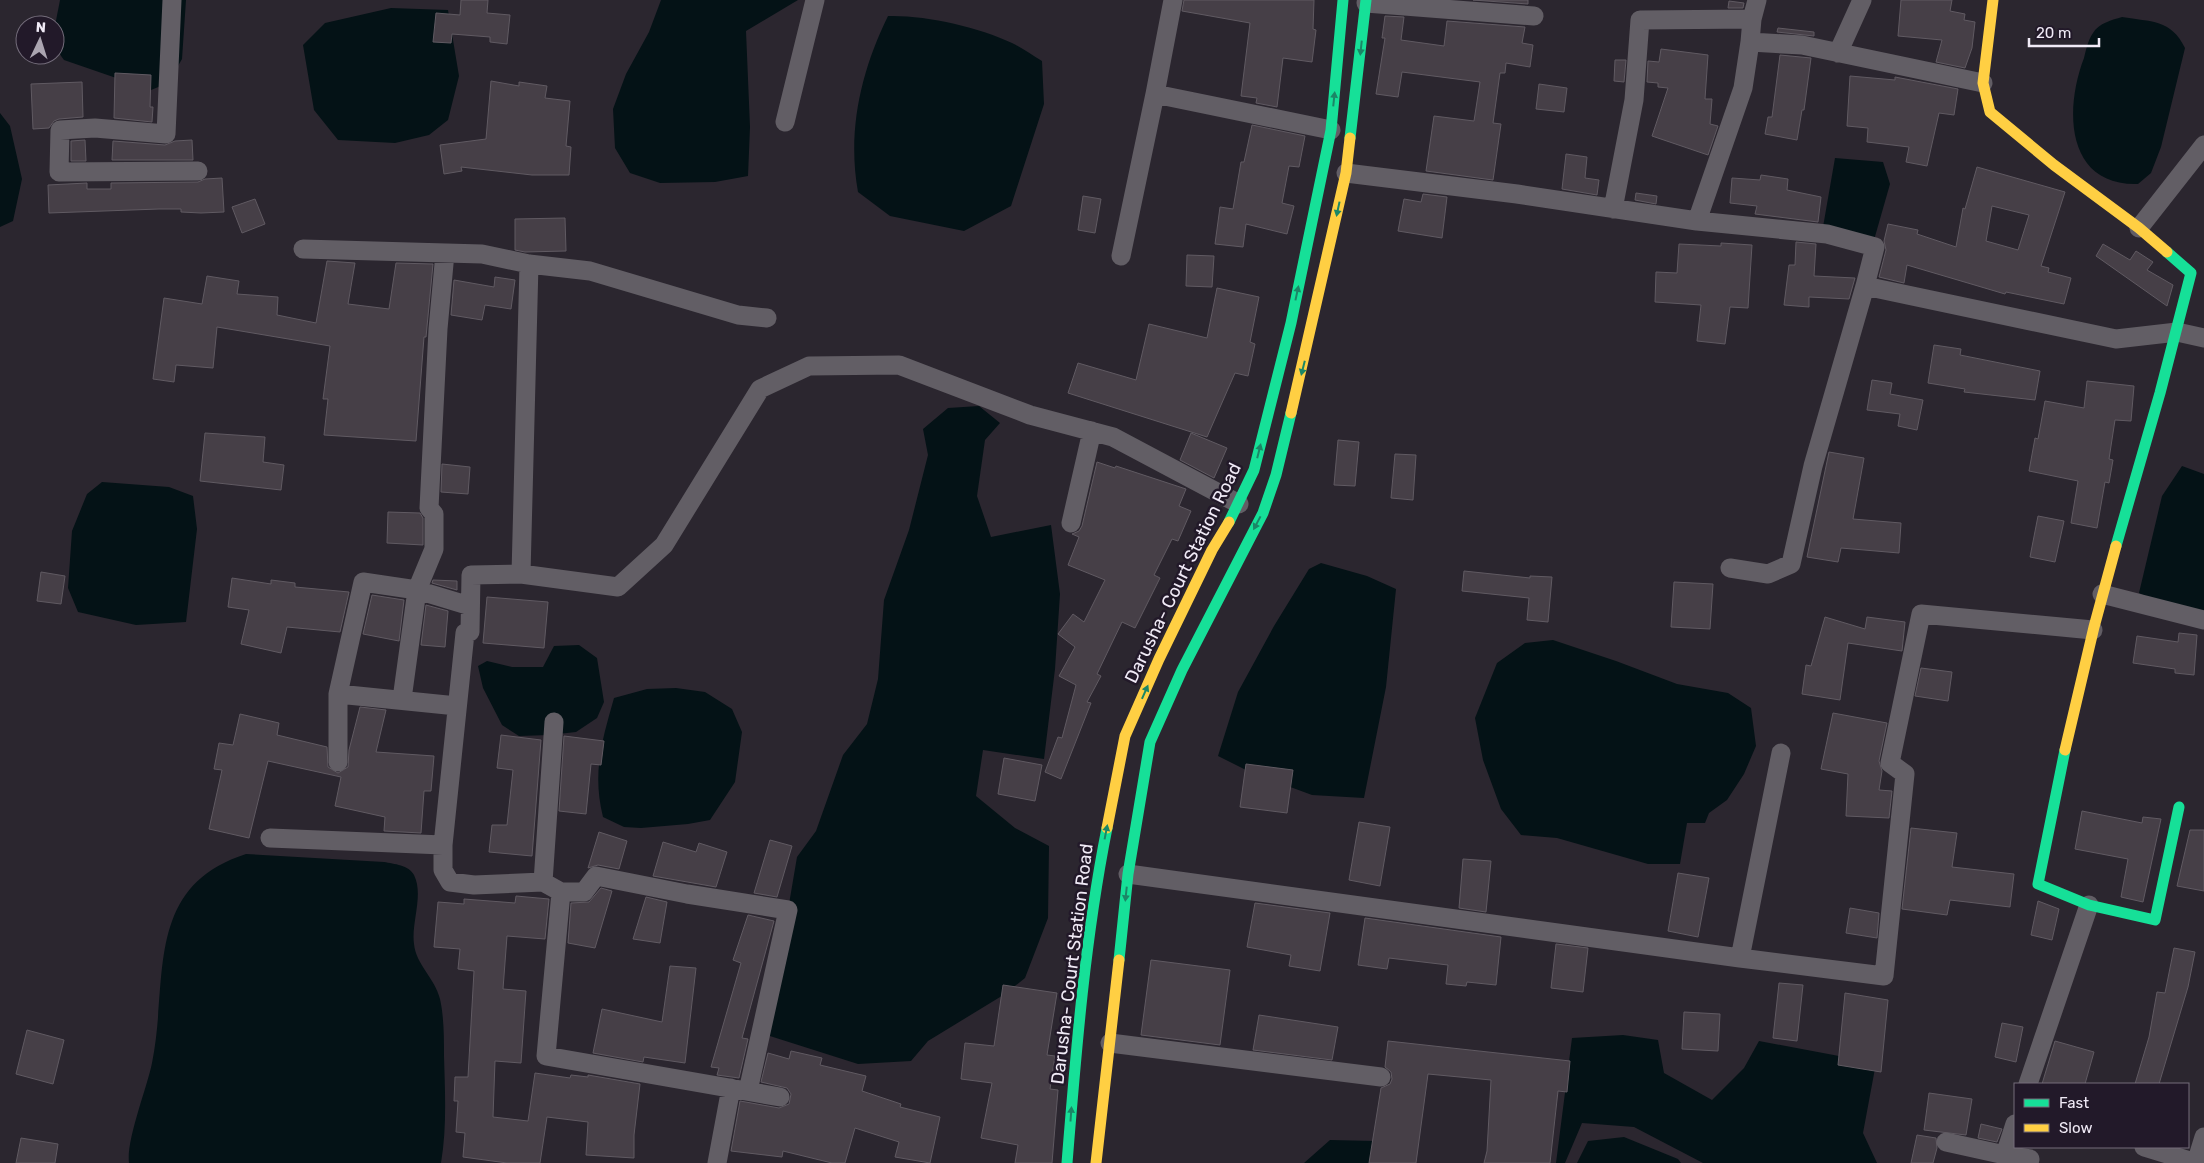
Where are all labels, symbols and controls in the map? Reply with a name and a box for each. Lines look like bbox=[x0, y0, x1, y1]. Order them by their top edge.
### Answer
north arrow bbox=[15, 15, 65, 65]
scale bar bbox=[2029, 15, 2099, 47]
text: N bbox=[35, 19, 46, 36]
text: 20 m bbox=[2036, 24, 2071, 42]
one-way arrow bbox=[1357, 41, 1365, 57]
one-way arrow bbox=[1331, 91, 1339, 107]
one-way arrow bbox=[1334, 202, 1342, 218]
one-way arrow bbox=[1294, 284, 1302, 300]
one-way arrow bbox=[1298, 360, 1306, 375]
one-way arrow bbox=[1255, 443, 1263, 458]
street label: Darusha- Court Station Road bbox=[1120, 459, 1246, 687]
one-way arrow bbox=[1253, 516, 1261, 531]
one-way arrow bbox=[1141, 685, 1149, 699]
one-way arrow bbox=[1102, 824, 1110, 839]
street label: Darusha- Court Station Road bbox=[1046, 842, 1098, 1086]
one-way arrow bbox=[1122, 887, 1130, 903]
legend bbox=[2014, 1083, 2189, 1148]
text: Fast bbox=[2059, 1094, 2089, 1112]
one-way arrow bbox=[1068, 1106, 1076, 1122]
text: Slow bbox=[2059, 1119, 2092, 1137]

